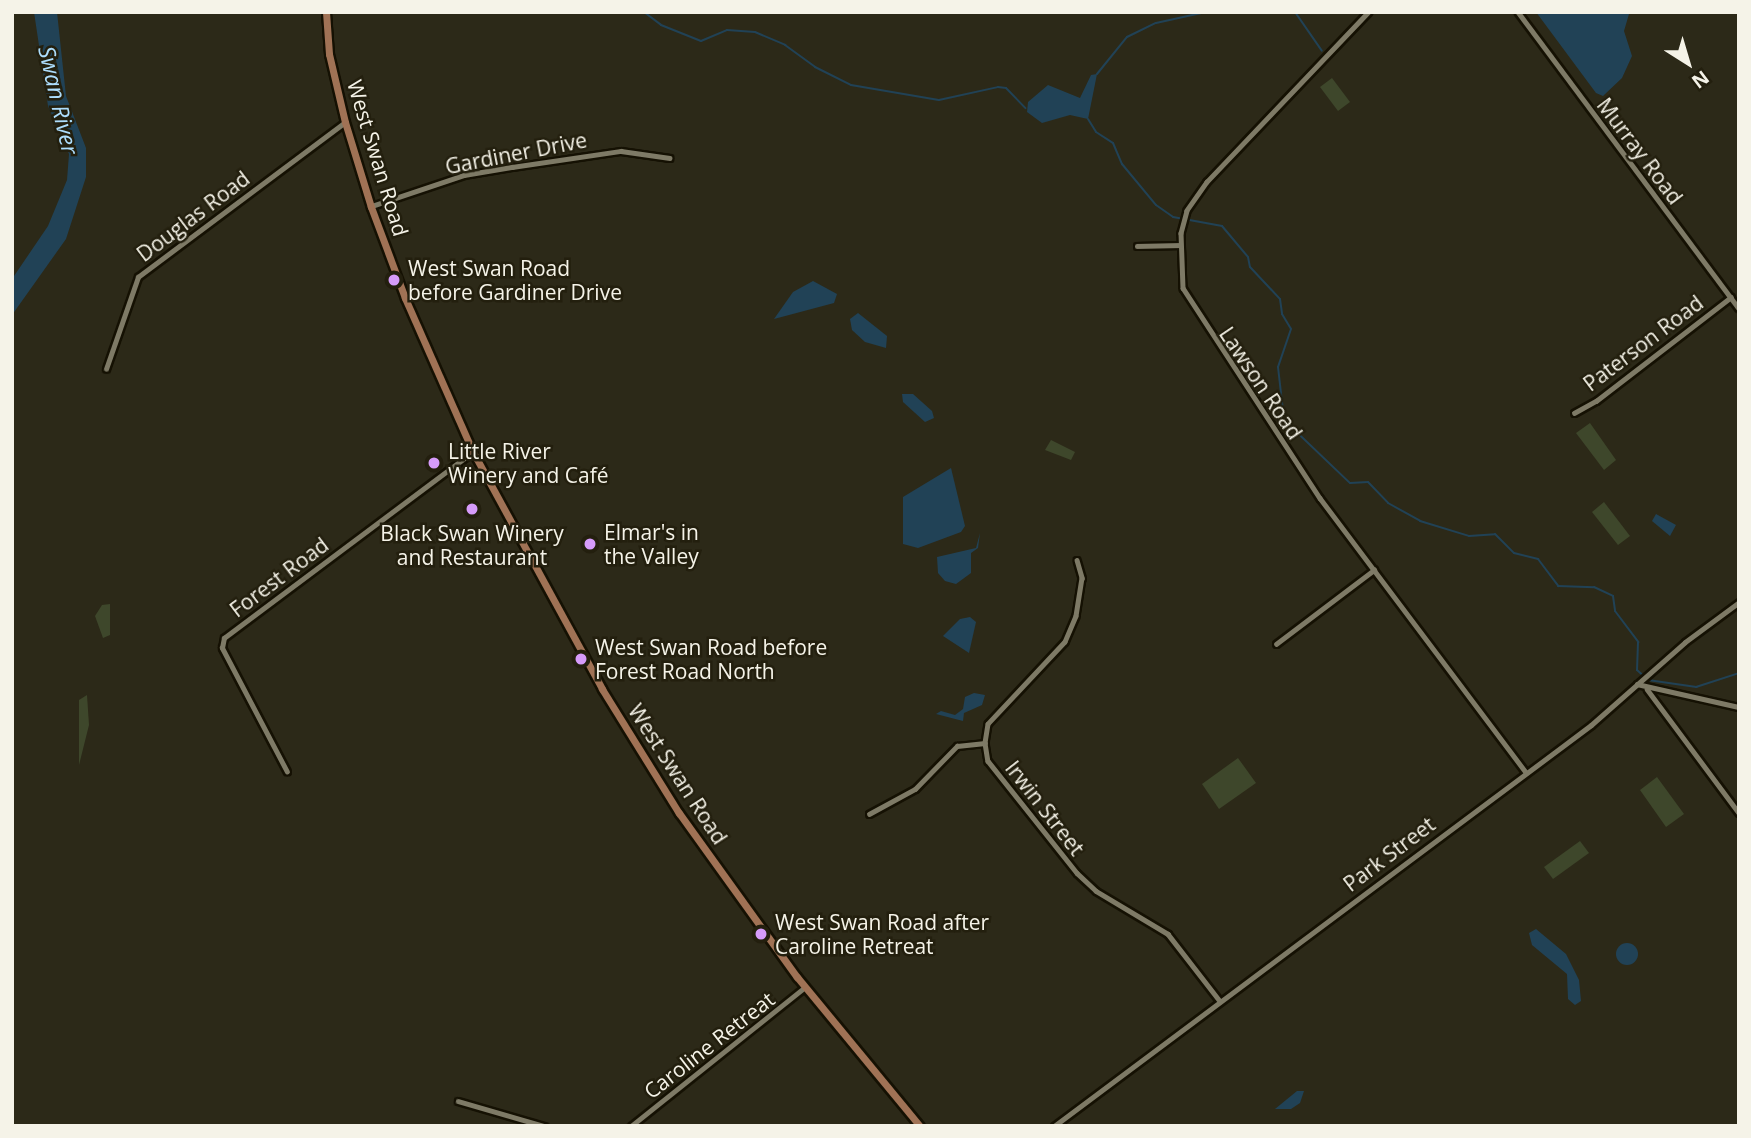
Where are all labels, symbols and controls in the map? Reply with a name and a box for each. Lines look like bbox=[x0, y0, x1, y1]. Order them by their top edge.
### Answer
north arrow bbox=[1653, 28, 1723, 98]
water label: Swan River bbox=[33, 43, 85, 157]
text: N bbox=[1687, 65, 1715, 95]
street label: West Swan Road bbox=[342, 77, 414, 239]
street label: Murray Road bbox=[1592, 93, 1688, 209]
street label: Gardiner Drive bbox=[443, 127, 589, 179]
street label: Douglas Road bbox=[132, 165, 254, 267]
place label: West Swan Road before Gardiner Drive bbox=[408, 255, 622, 305]
marker: West Swan Road before Gardiner Drive bbox=[386, 272, 402, 288]
street label: Paterson Road bbox=[1578, 290, 1708, 396]
street label: Lawson Road bbox=[1214, 322, 1308, 444]
place label: Little River Winery and Café bbox=[448, 438, 609, 488]
marker: Little River Winery and Café bbox=[426, 455, 442, 471]
marker: Black Swan Winery and Restaurant bbox=[464, 501, 480, 517]
place label: Elmar's in the Valley bbox=[604, 519, 699, 569]
place label: Black Swan Winery and Restaurant bbox=[380, 520, 564, 570]
street label: Forest Road bbox=[225, 532, 333, 622]
marker: Elmar's in the Valley bbox=[582, 536, 598, 552]
place label: West Swan Road before Forest Road North bbox=[595, 634, 827, 684]
marker: West Swan Road before Forest Road North bbox=[573, 651, 589, 667]
street label: West Swan Road bbox=[623, 699, 733, 849]
street label: Irwin Street bbox=[1000, 756, 1090, 860]
street label: Park Street bbox=[1338, 811, 1440, 897]
place label: West Swan Road after Caroline Retreat bbox=[775, 909, 989, 959]
marker: West Swan Road after Caroline Retreat bbox=[753, 926, 769, 942]
street label: Caroline Retreat bbox=[639, 986, 779, 1104]

